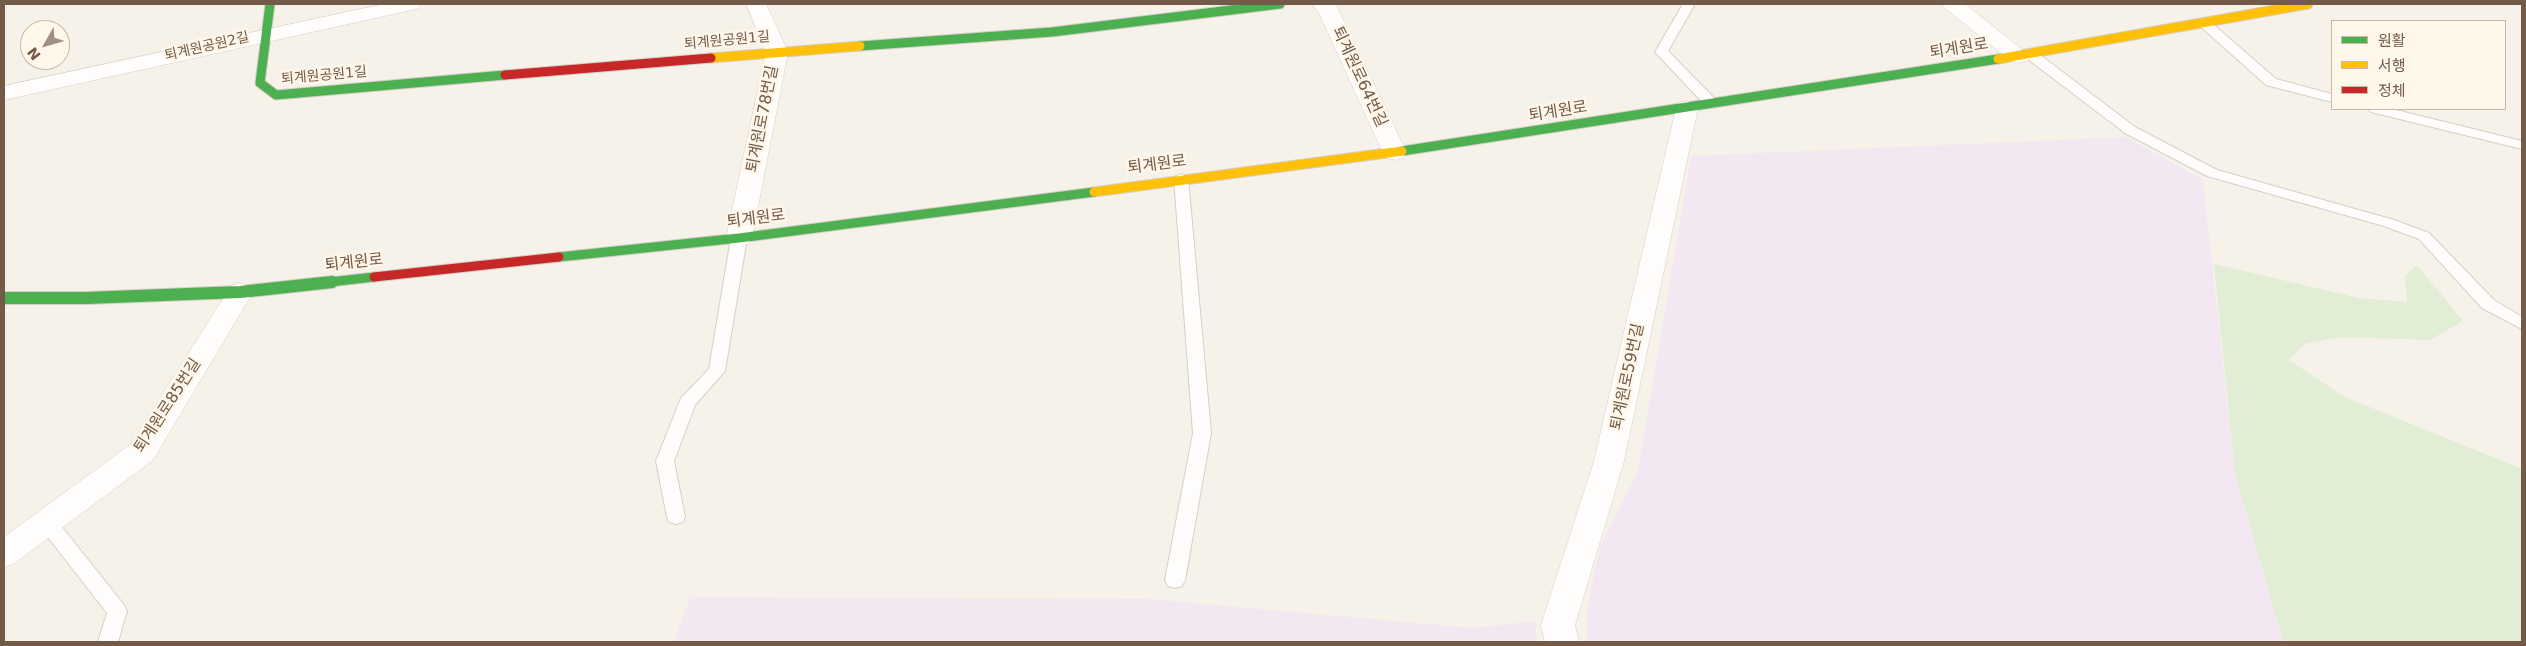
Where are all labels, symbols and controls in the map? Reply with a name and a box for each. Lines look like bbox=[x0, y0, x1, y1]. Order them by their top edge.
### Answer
north arrow bbox=[20, 20, 70, 70]
legend bbox=[2331, 20, 2506, 110]
street label: 퇴계원로64번길 bbox=[1327, 24, 1391, 130]
street label: 퇴계원공원2길 bbox=[163, 29, 251, 65]
street label: 퇴계원공원1길 bbox=[683, 29, 771, 53]
text: 원활 bbox=[2378, 32, 2406, 50]
street label: 퇴계원로 bbox=[1928, 35, 1990, 63]
text: N bbox=[24, 44, 44, 63]
text: 서행 bbox=[2378, 57, 2406, 75]
street label: 퇴계원공원1길 bbox=[280, 64, 368, 88]
street label: 퇴계원로78번길 bbox=[743, 64, 783, 174]
text: 정체 bbox=[2378, 82, 2406, 100]
street label: 퇴계원로 bbox=[1527, 98, 1589, 126]
street label: 퇴계원로 bbox=[1127, 152, 1187, 178]
street label: 퇴계원로 bbox=[726, 206, 786, 232]
street label: 퇴계원로 bbox=[324, 250, 384, 276]
street label: 퇴계원로59번길 bbox=[1607, 322, 1649, 432]
street label: 퇴계원로85번길 bbox=[130, 355, 206, 457]

